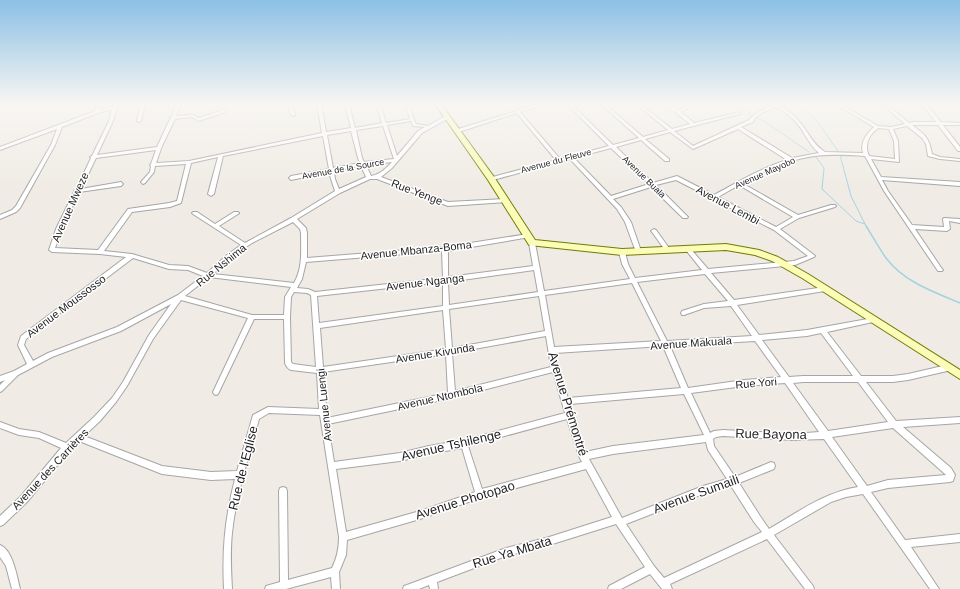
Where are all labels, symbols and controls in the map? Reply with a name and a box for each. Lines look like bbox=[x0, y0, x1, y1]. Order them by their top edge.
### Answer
street label: Avenue du Fleuve bbox=[520, 147, 592, 175]
street label: Avenue Buala bbox=[620, 154, 668, 200]
street label: Avenue Mayobo bbox=[733, 155, 797, 191]
street label: Avenue de la Source bbox=[301, 157, 385, 181]
street label: Avenue Mweze bbox=[49, 170, 91, 244]
street label: Rue Yenge bbox=[390, 177, 444, 207]
street label: Avenue Lembi bbox=[694, 183, 762, 227]
street label: Avenue Mbanza-Boma bbox=[360, 238, 473, 262]
street label: Rue Nshima bbox=[194, 241, 249, 289]
street label: Avenue Nganga bbox=[385, 271, 466, 293]
street label: Avenue Moussosso bbox=[24, 272, 108, 340]
street label: Avenue Makuala bbox=[650, 334, 733, 352]
street label: Avenue Kivunda bbox=[395, 341, 476, 365]
street label: Avenue Prémontré bbox=[545, 350, 591, 458]
street label: Avenue Luengi bbox=[314, 368, 334, 442]
street label: Rue Yori bbox=[735, 375, 777, 391]
street label: Avenue Ntombola bbox=[396, 381, 485, 413]
street label: Rue de l'Eglise bbox=[225, 424, 261, 512]
street label: Avenue des Carrières bbox=[9, 426, 91, 512]
street label: Avenue Tshilenge bbox=[400, 426, 502, 464]
street label: Rue Bayona bbox=[735, 426, 808, 442]
street label: Avenue Sumaili bbox=[651, 472, 741, 516]
street label: Avenue Photopao bbox=[413, 478, 517, 522]
street label: Rue Ya Mbata bbox=[471, 533, 554, 571]

